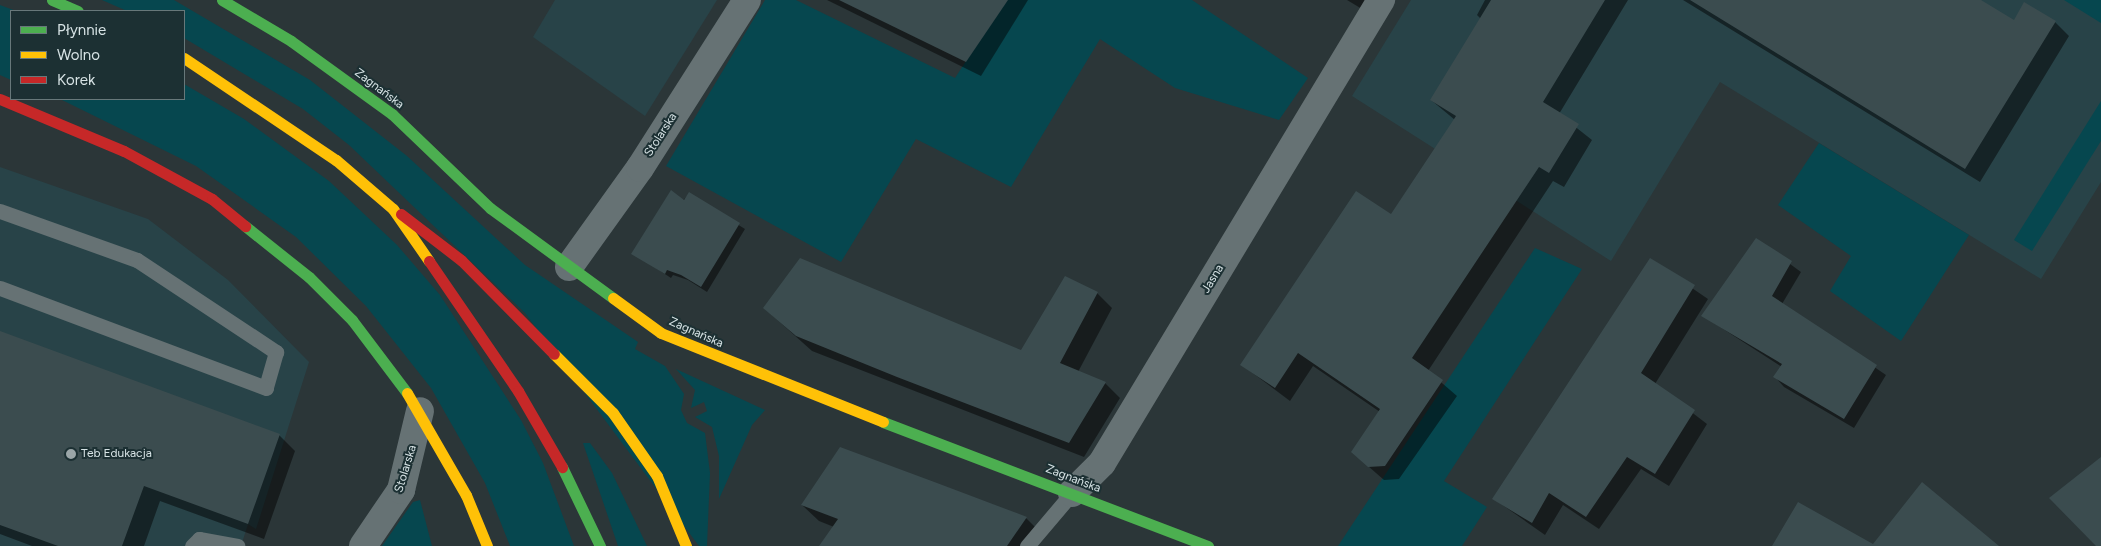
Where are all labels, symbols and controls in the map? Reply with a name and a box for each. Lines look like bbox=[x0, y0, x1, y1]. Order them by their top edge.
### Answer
legend bbox=[10, 10, 185, 100]
text: Płynnie bbox=[57, 21, 106, 39]
text: Wolno bbox=[57, 46, 100, 64]
street label: Zagnańska bbox=[352, 66, 406, 112]
text: Korek bbox=[57, 71, 95, 89]
street label: Stolarska bbox=[642, 111, 680, 159]
street label: Jasna bbox=[1199, 262, 1227, 296]
street label: Zagnańska bbox=[667, 315, 725, 351]
street label: Stolarska bbox=[392, 443, 420, 495]
place label: Teb Edukacja bbox=[81, 447, 152, 461]
marker: Teb Edukacja bbox=[65, 448, 77, 460]
street label: Zagnańska bbox=[1043, 462, 1103, 496]

